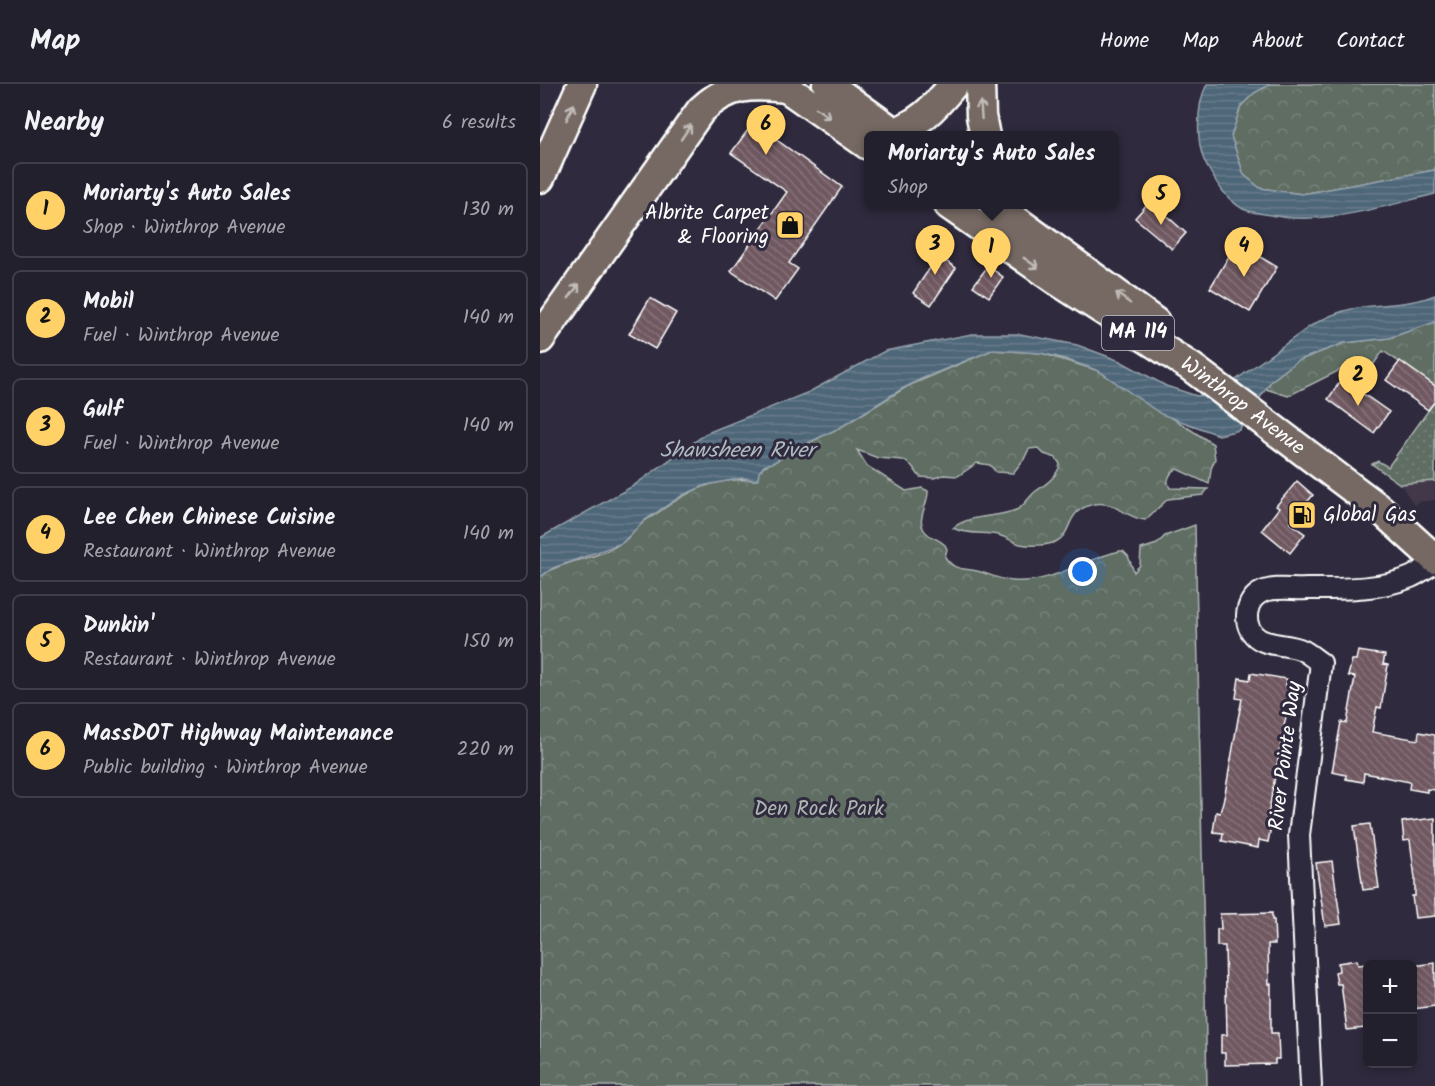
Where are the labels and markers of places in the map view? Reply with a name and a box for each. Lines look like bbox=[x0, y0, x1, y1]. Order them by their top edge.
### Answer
pin: 6 bbox=[746, 106, 786, 155]
pin: 5 bbox=[1142, 176, 1180, 225]
place label: Albrite Carpet & Flooring bbox=[645, 197, 770, 254]
shop icon: Albrite Carpet & Flooring bbox=[774, 209, 806, 241]
pin: 3 bbox=[916, 226, 954, 275]
pin: 1 bbox=[972, 228, 1010, 278]
pin: 4 bbox=[1224, 228, 1264, 277]
pin: 2 bbox=[1338, 356, 1378, 406]
fuel station icon: Global Gas bbox=[1286, 499, 1318, 531]
place label: Global Gas bbox=[1323, 499, 1417, 532]

